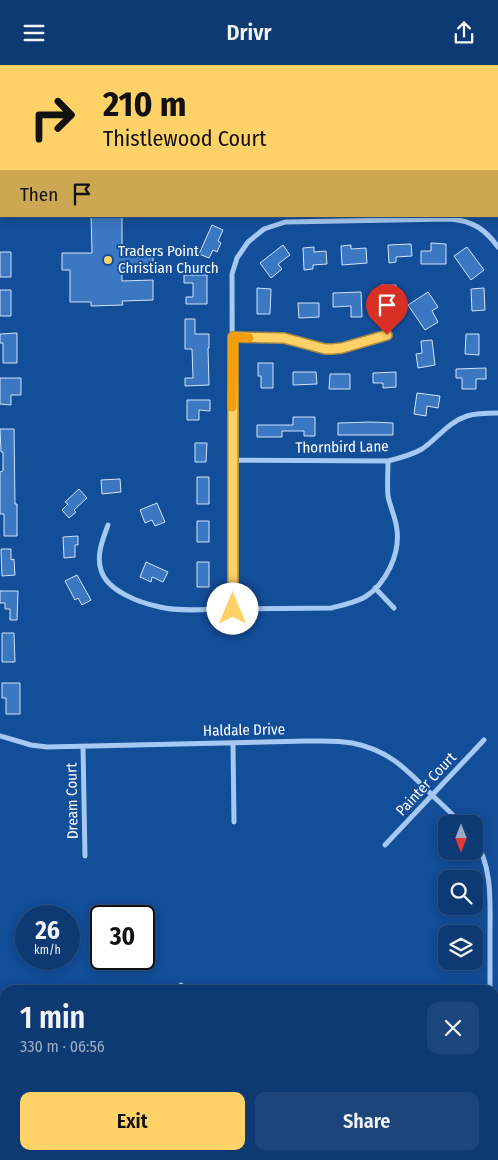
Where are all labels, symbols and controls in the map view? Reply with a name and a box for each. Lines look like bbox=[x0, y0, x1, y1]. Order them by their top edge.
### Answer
icon: menu bbox=[20, 19, 48, 47]
text: Drivr bbox=[227, 19, 271, 46]
icon: share bbox=[450, 19, 478, 47]
text: 210 m bbox=[103, 83, 187, 125]
icon: right bbox=[20, 85, 85, 150]
text: Thistlewood Court bbox=[103, 125, 266, 152]
icon: arrive bbox=[68, 180, 96, 208]
text: Then bbox=[20, 183, 58, 206]
place label: Traders Point Christian Church bbox=[118, 242, 219, 277]
marker: Traders Point Christian Church bbox=[102, 254, 114, 266]
pin bbox=[366, 284, 408, 335]
icon: arrive bbox=[373, 291, 401, 319]
street label: Thornbird Lane bbox=[295, 437, 389, 457]
position arrow bbox=[206, 582, 258, 634]
street label: Haldale Drive bbox=[203, 720, 285, 740]
street label: Painter Court bbox=[392, 748, 460, 819]
street label: Dream Court bbox=[62, 763, 82, 839]
north arrow bbox=[438, 815, 482, 860]
map controls bbox=[438, 815, 483, 970]
button: search bbox=[438, 870, 483, 915]
speed limit sign: 30 bbox=[90, 905, 155, 970]
text: 26 bbox=[35, 916, 60, 946]
button: layers bbox=[438, 925, 483, 970]
text: km/h bbox=[34, 943, 61, 957]
text: 1 min bbox=[20, 1000, 85, 1036]
button: close bbox=[427, 1002, 479, 1054]
text: 330 m · 06:56 bbox=[20, 1037, 105, 1056]
button: Exit bbox=[20, 1092, 245, 1150]
button: Share bbox=[255, 1092, 479, 1150]

